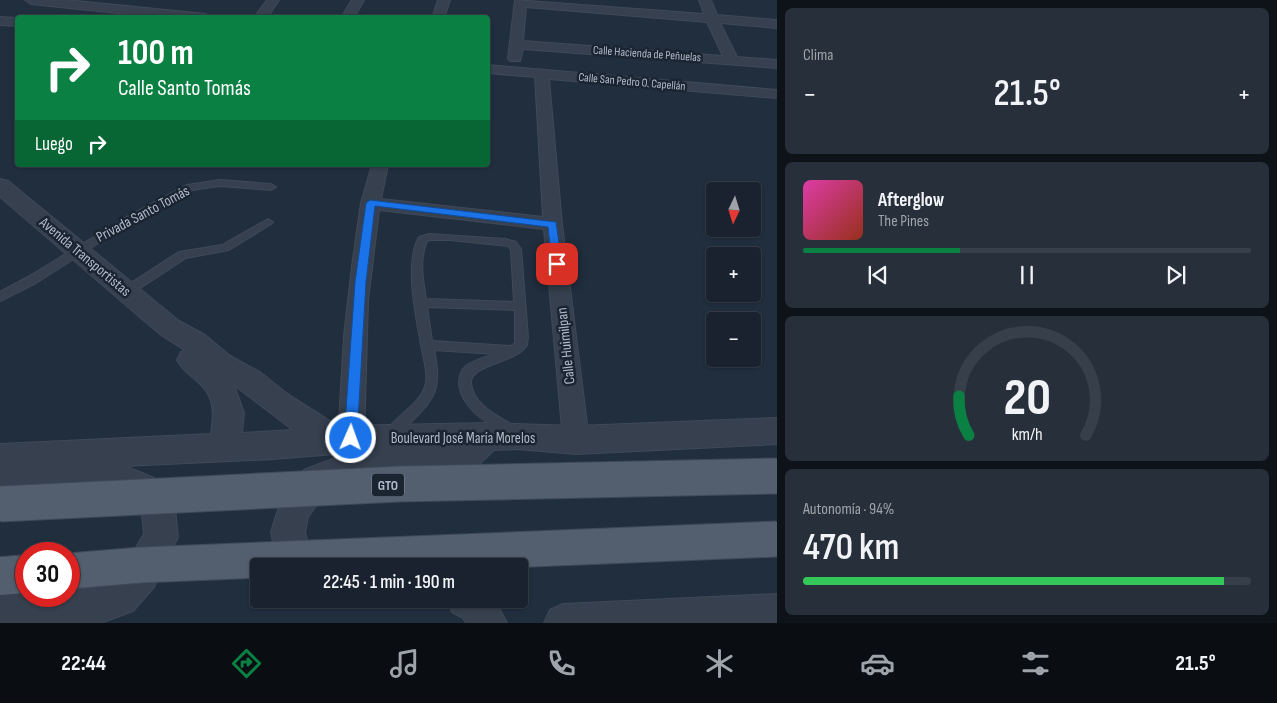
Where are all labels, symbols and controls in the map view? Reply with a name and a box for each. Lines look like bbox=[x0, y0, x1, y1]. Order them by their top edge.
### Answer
text: 100 m bbox=[118, 32, 194, 75]
icon: right bbox=[35, 35, 100, 100]
street label: Calle Hacienda de Peñuelas bbox=[592, 43, 702, 65]
text: Clima bbox=[803, 46, 833, 65]
street label: Calle San Pedro O. Capellán bbox=[578, 70, 686, 94]
text: 21.5° bbox=[993, 71, 1061, 116]
text: Calle Santo Tomás bbox=[118, 75, 251, 102]
text: − bbox=[803, 78, 817, 111]
text: + bbox=[1237, 78, 1251, 111]
icon: right bbox=[83, 130, 111, 158]
text: Luego bbox=[35, 133, 73, 156]
street label: Privada Santo Tomás bbox=[93, 181, 193, 247]
north arrow bbox=[706, 182, 761, 238]
map controls bbox=[706, 182, 761, 367]
text: Afterglow bbox=[878, 189, 944, 212]
text: The Pines bbox=[878, 212, 929, 231]
street label: Avenida Transportistas bbox=[35, 213, 135, 301]
pin bbox=[536, 243, 578, 285]
button: + bbox=[706, 247, 761, 302]
icon: arrive bbox=[543, 250, 571, 278]
icon: previous bbox=[864, 261, 892, 289]
icon: pause bbox=[1013, 261, 1041, 289]
icon: next bbox=[1162, 261, 1190, 289]
street label: Calle Huimilpan bbox=[553, 307, 579, 385]
button: − bbox=[706, 312, 761, 367]
text: 20 bbox=[1003, 367, 1051, 430]
position arrow bbox=[324, 411, 376, 463]
text: km/h bbox=[1012, 424, 1042, 445]
street label: Boulevard José María Morelos bbox=[391, 429, 535, 448]
road number: GTO bbox=[372, 474, 404, 496]
text: Autonomía · 94% bbox=[803, 500, 894, 519]
text: 470 km bbox=[803, 525, 899, 570]
speed limit sign: 30 bbox=[15, 542, 80, 607]
text: 22:45 · 1 min · 190 m bbox=[323, 571, 455, 594]
icon: directions bbox=[229, 646, 264, 681]
icon: music bbox=[387, 646, 422, 681]
icon: phone bbox=[544, 646, 579, 681]
icon: climate bbox=[702, 646, 737, 681]
icon: car bbox=[860, 646, 895, 681]
icon: filters bbox=[1018, 646, 1053, 681]
text: 22:44 bbox=[61, 650, 106, 677]
text: 21.5° bbox=[1175, 650, 1216, 677]

